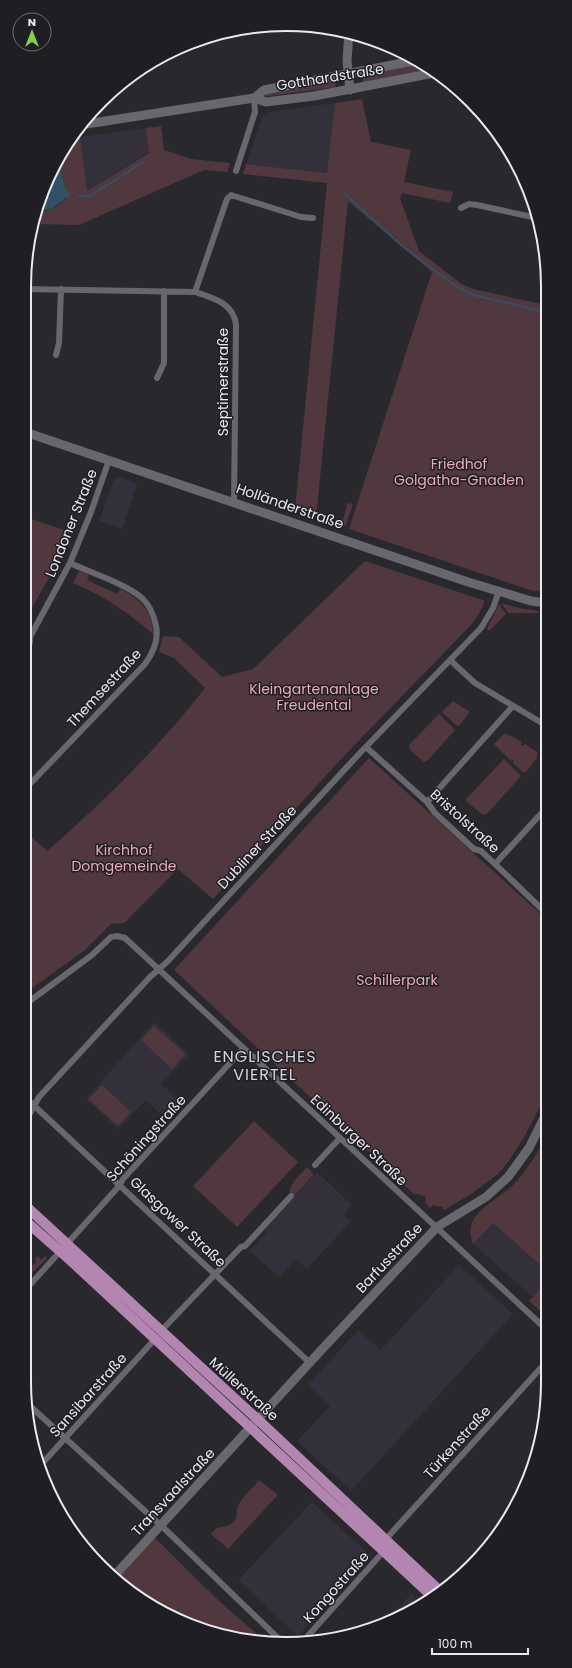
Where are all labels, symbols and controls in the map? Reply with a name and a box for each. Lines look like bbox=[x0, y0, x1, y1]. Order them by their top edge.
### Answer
north arrow bbox=[12, 12, 52, 52]
text: N bbox=[28, 14, 36, 30]
street label: Gotthardstraße bbox=[275, 59, 385, 95]
street label: Septimerstraße bbox=[213, 327, 233, 436]
park label: Friedhof Golgatha-Gnaden bbox=[394, 454, 524, 490]
street label: Londoner Straße bbox=[40, 466, 102, 580]
street label: Holländerstraße bbox=[233, 478, 347, 534]
street label: Themsestraße bbox=[62, 644, 146, 732]
park label: Kleingartenanlage Freudental bbox=[249, 679, 379, 715]
street label: Bristolstraße bbox=[426, 784, 504, 858]
street label: Dubliner Straße bbox=[213, 800, 301, 893]
park label: Kirchhof Domgemeinde bbox=[71, 840, 177, 876]
park label: Schillerpark bbox=[356, 970, 438, 990]
district label: ENGLISCHES VIERTEL bbox=[213, 1045, 317, 1086]
street label: Schöningstraße bbox=[102, 1090, 191, 1186]
street label: Edinburger Straße bbox=[306, 1090, 412, 1191]
street label: Glasgower Straße bbox=[126, 1172, 231, 1272]
street label: Barfusstraße bbox=[351, 1218, 427, 1298]
street label: Sansibarstraße bbox=[45, 1348, 131, 1441]
street label: Müllerstraße bbox=[205, 1352, 283, 1426]
street label: Türkenstraße bbox=[419, 1401, 495, 1483]
street label: Transvaalstraße bbox=[127, 1443, 219, 1541]
street label: Kongostraße bbox=[298, 1547, 374, 1627]
scale bar bbox=[432, 1630, 528, 1656]
text: 100 m bbox=[438, 1635, 472, 1652]

